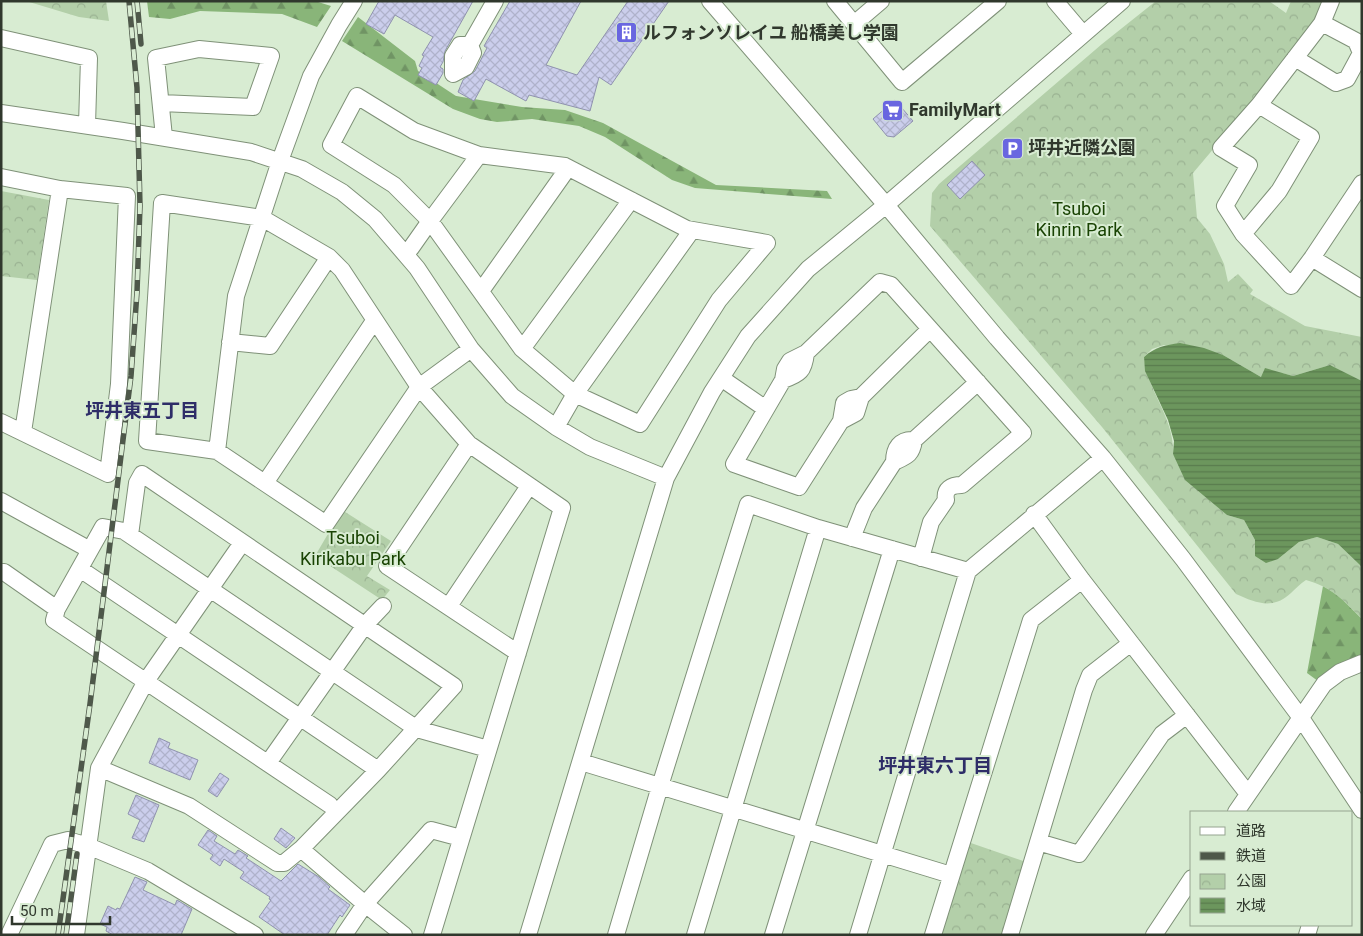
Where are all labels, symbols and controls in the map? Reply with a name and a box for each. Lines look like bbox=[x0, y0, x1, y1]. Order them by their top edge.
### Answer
building icon: ルフォンソレイユ 船橋美し学園 bbox=[615, 21, 639, 45]
place label: ルフォンソレイユ 船橋美し学園 bbox=[643, 22, 899, 43]
supermarket icon: FamilyMart bbox=[881, 98, 905, 122]
place label: FamilyMart bbox=[909, 99, 1001, 120]
parking icon: 坪井近隣公園 bbox=[1000, 136, 1024, 160]
place label: 坪井近隣公園 bbox=[1028, 137, 1136, 158]
park label: Tsuboi Kinrin Park bbox=[1036, 198, 1123, 240]
district label: 坪井東五丁目 bbox=[85, 399, 199, 422]
park label: Tsuboi Kirikabu Park bbox=[300, 527, 407, 569]
district label: 坪井東六丁目 bbox=[878, 754, 992, 777]
legend bbox=[1190, 811, 1353, 926]
text: 道路 bbox=[1236, 822, 1266, 840]
text: 鉄道 bbox=[1236, 847, 1266, 865]
text: 公園 bbox=[1236, 872, 1266, 890]
scale bar bbox=[12, 894, 110, 926]
text: 水域 bbox=[1236, 897, 1266, 915]
text: 50 m bbox=[20, 902, 54, 920]

